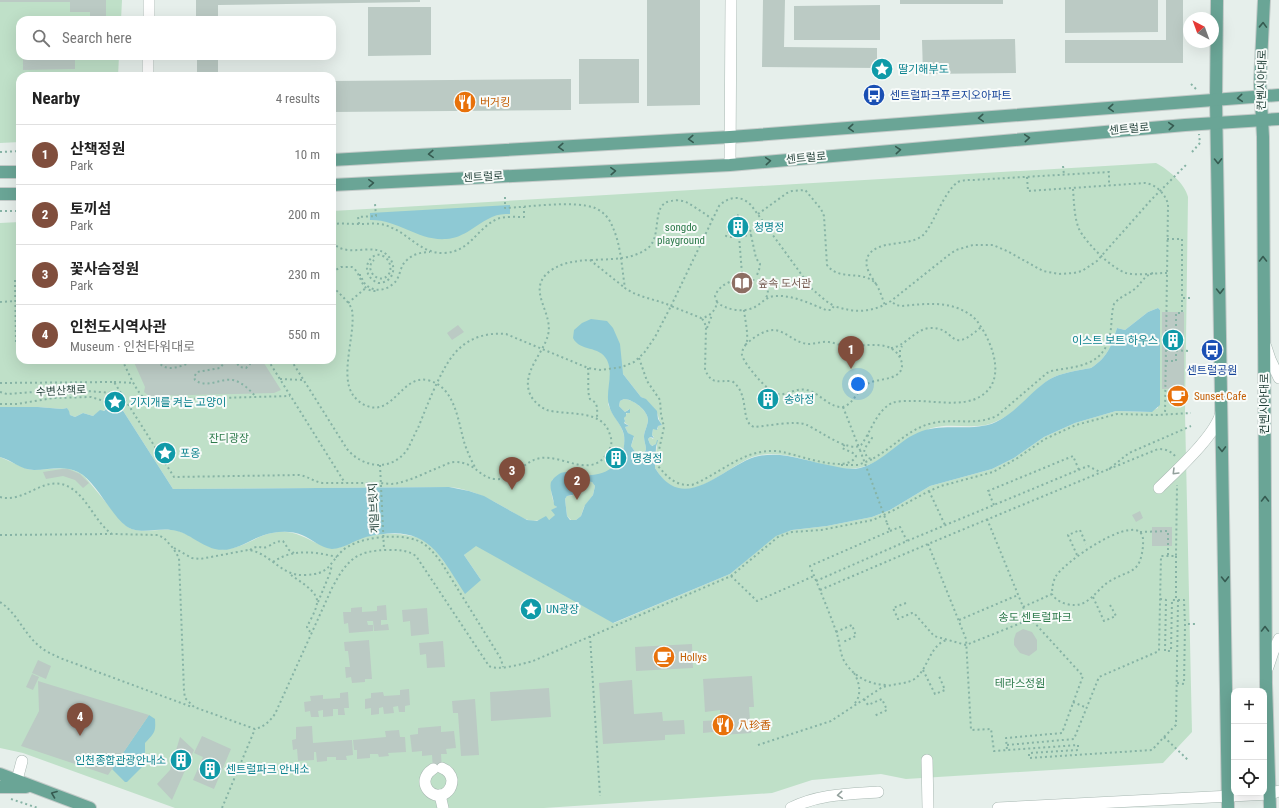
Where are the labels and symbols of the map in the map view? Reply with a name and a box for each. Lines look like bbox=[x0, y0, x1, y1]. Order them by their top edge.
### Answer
north arrow bbox=[1183, 12, 1219, 48]
one-way arrow bbox=[1259, 22, 1267, 28]
street label: 컨벤시아대로 bbox=[1255, 50, 1269, 110]
place icon: 딸기해부도 bbox=[869, 56, 895, 82]
place label: 딸기해부도 bbox=[898, 63, 949, 76]
bus stop icon: 센트럴파크푸르지오아파트 bbox=[861, 82, 887, 108]
restaurant icon: 버거킹 bbox=[452, 89, 478, 115]
place label: 센트럴파크푸르지오아파트 bbox=[890, 89, 1011, 102]
one-way arrow bbox=[1237, 94, 1243, 103]
place label: 버거킹 bbox=[480, 96, 510, 109]
one-way arrow bbox=[1108, 104, 1114, 113]
one-way arrow bbox=[978, 114, 984, 123]
street label: 센트럴로 bbox=[1108, 121, 1150, 137]
one-way arrow bbox=[1168, 121, 1174, 130]
one-way arrow bbox=[848, 123, 854, 132]
one-way arrow bbox=[1024, 134, 1030, 143]
one-way arrow bbox=[688, 135, 694, 144]
one-way arrow bbox=[558, 142, 564, 151]
one-way arrow bbox=[895, 146, 901, 155]
one-way arrow bbox=[428, 150, 434, 158]
street label: 센트럴로 bbox=[785, 150, 827, 166]
one-way arrow bbox=[765, 157, 771, 166]
one-way arrow bbox=[1214, 158, 1222, 164]
one-way arrow bbox=[610, 167, 616, 175]
street label: 센트럴로 bbox=[462, 169, 504, 185]
one-way arrow bbox=[368, 179, 374, 188]
building icon: 청명정 bbox=[725, 214, 751, 240]
park label: songdo playground bbox=[657, 221, 705, 247]
place label: 청명정 bbox=[754, 221, 784, 234]
one-way arrow bbox=[1259, 256, 1268, 262]
library icon: 숲속 도서관 bbox=[729, 270, 755, 296]
place label: 숲속 도서관 bbox=[758, 277, 811, 290]
one-way arrow bbox=[1216, 288, 1224, 294]
building icon: 이스트 보트 하우스 bbox=[1160, 327, 1186, 353]
place label: 이스트 보트 하우스 bbox=[1072, 334, 1158, 347]
pin: 1 bbox=[838, 336, 864, 369]
bus stop icon: 센트럴공원 bbox=[1199, 337, 1225, 363]
place label: 센트럴공원 bbox=[1187, 364, 1237, 377]
your location bbox=[848, 374, 868, 394]
street label: 컨벤시아대로 bbox=[1258, 374, 1271, 434]
street label: 수변산책로 bbox=[35, 383, 87, 399]
cafe icon: Sunset Cafe bbox=[1165, 383, 1191, 409]
building icon: 송하정 bbox=[755, 386, 781, 412]
place icon: 기지개를 켜는 고양이 bbox=[102, 389, 128, 415]
place label: Sunset Cafe bbox=[1194, 390, 1246, 403]
place label: 송하정 bbox=[784, 393, 814, 406]
place label: 기지개를 켜는 고양이 bbox=[130, 396, 226, 409]
park label: 잔디광장 bbox=[209, 432, 249, 445]
place icon: 포옹 bbox=[152, 440, 178, 466]
building icon: 명경정 bbox=[603, 445, 629, 471]
one-way arrow bbox=[1218, 446, 1227, 452]
place label: 포옹 bbox=[180, 447, 200, 460]
place label: 명경정 bbox=[632, 452, 662, 465]
pin: 3 bbox=[499, 457, 525, 490]
pin: 2 bbox=[564, 467, 590, 500]
one-way arrow bbox=[1172, 468, 1180, 475]
street label: 게일브릿지 bbox=[366, 482, 382, 534]
one-way arrow bbox=[1260, 496, 1269, 502]
one-way arrow bbox=[1220, 576, 1229, 582]
place icon: UN광장 bbox=[518, 596, 544, 622]
place label: UN광장 bbox=[546, 603, 579, 616]
park label: 송도 센트럴파크 bbox=[998, 611, 1072, 624]
one-way arrow bbox=[1261, 626, 1270, 632]
cafe icon: Hollys bbox=[651, 644, 677, 670]
place label: Hollys bbox=[680, 651, 707, 664]
park label: 테라스정원 bbox=[995, 677, 1045, 690]
pin: 4 bbox=[67, 703, 93, 736]
restaurant icon: 八珍香 bbox=[710, 712, 736, 738]
place label: 八珍香 bbox=[738, 719, 771, 732]
building icon: 인천종합관광안내소 bbox=[168, 747, 194, 773]
place label: 인천종합관광안내소 bbox=[75, 754, 166, 767]
building icon: 센트럴파크 안내소 bbox=[197, 756, 223, 782]
place label: 센트럴파크 안내소 bbox=[226, 763, 309, 776]
one-way arrow bbox=[837, 790, 843, 799]
one-way arrow bbox=[50, 791, 57, 799]

